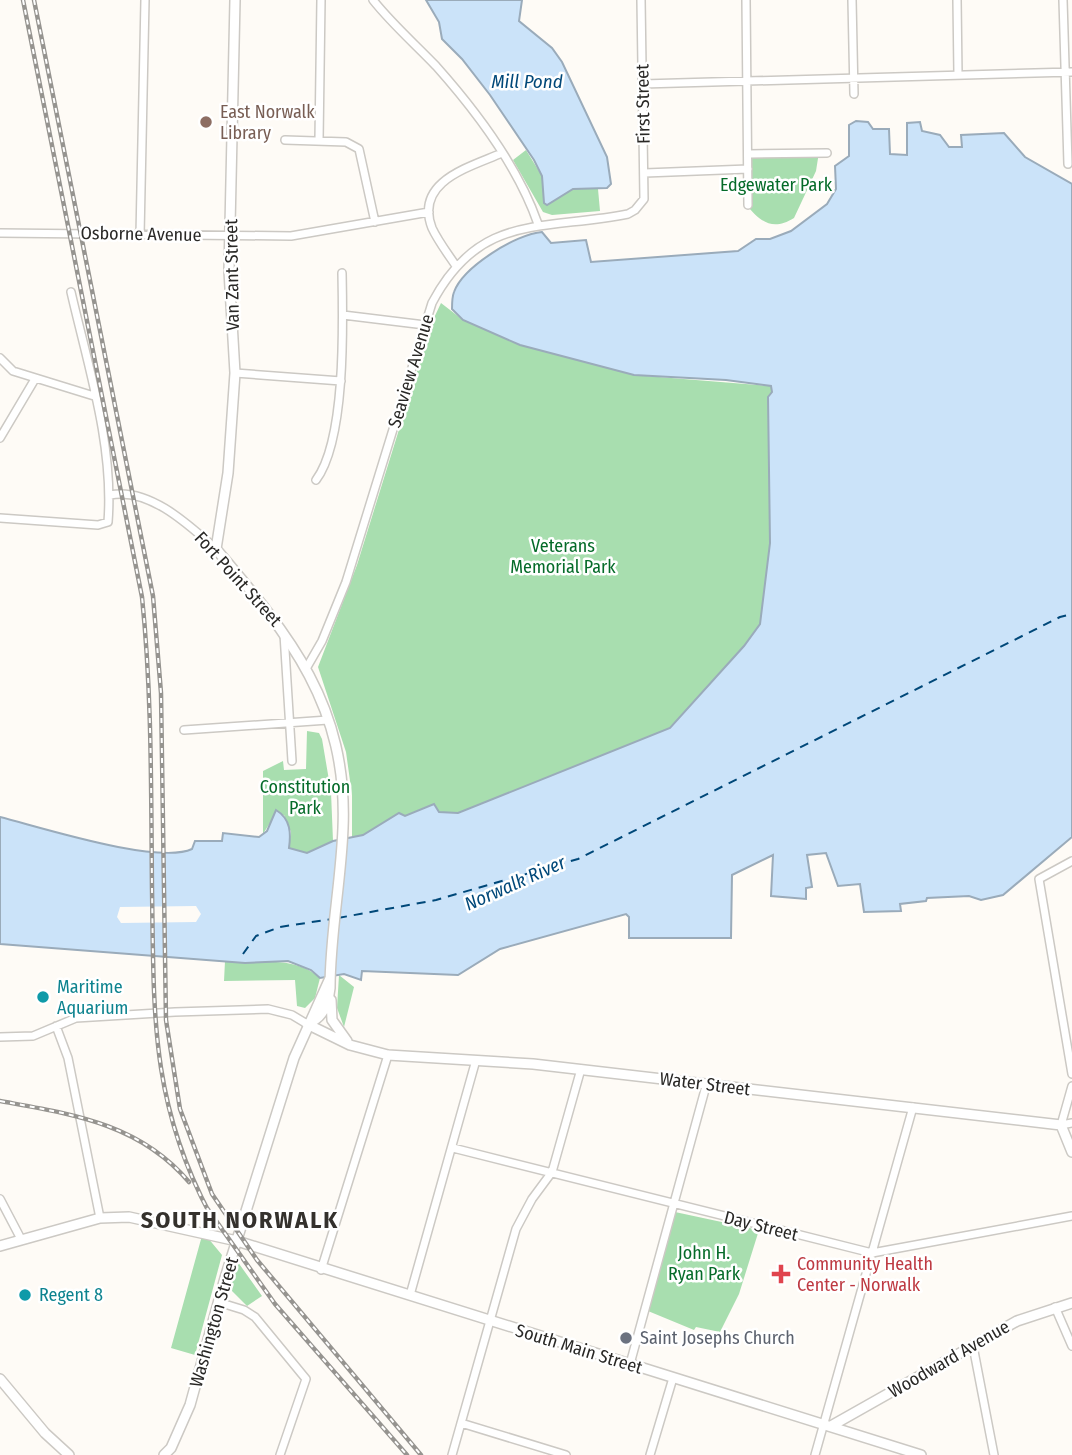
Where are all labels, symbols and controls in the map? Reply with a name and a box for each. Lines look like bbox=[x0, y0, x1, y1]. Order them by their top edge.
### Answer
street label: First Street bbox=[631, 64, 655, 144]
water label: Mill Pond bbox=[491, 70, 563, 93]
place label: East Norwalk Library bbox=[220, 101, 315, 144]
marker: East Norwalk Library bbox=[198, 114, 214, 130]
park label: Edgewater Park bbox=[720, 174, 833, 196]
street label: Van Zant Street bbox=[220, 219, 244, 331]
street label: Osborne Avenue bbox=[80, 222, 202, 246]
street label: Seaview Avenue bbox=[383, 311, 439, 431]
street label: Fort Point Street bbox=[190, 527, 286, 631]
park label: Veterans Memorial Park bbox=[510, 535, 616, 578]
park label: Constitution Park bbox=[260, 776, 350, 819]
water label: Norwalk River bbox=[461, 850, 570, 915]
place label: Maritime Aquarium bbox=[57, 976, 128, 1019]
marker: Maritime Aquarium bbox=[35, 989, 51, 1005]
street label: Water Street bbox=[658, 1068, 752, 1100]
district label: SOUTH NORWALK bbox=[141, 1206, 339, 1234]
street label: Day Street bbox=[722, 1206, 800, 1246]
park label: John H. Ryan Park bbox=[668, 1242, 741, 1285]
place label: Community Health Center - Norwalk bbox=[797, 1253, 933, 1296]
street label: Washington Street bbox=[185, 1254, 243, 1390]
marker: Community Health Center - Norwalk bbox=[771, 1264, 791, 1284]
place label: Regent 8 bbox=[39, 1284, 103, 1306]
marker: Regent 8 bbox=[17, 1287, 33, 1303]
street label: Woodward Avenue bbox=[885, 1315, 1013, 1403]
street label: South Main Street bbox=[513, 1319, 645, 1379]
place label: Saint Josephs Church bbox=[640, 1327, 795, 1349]
marker: Saint Josephs Church bbox=[618, 1330, 634, 1346]

